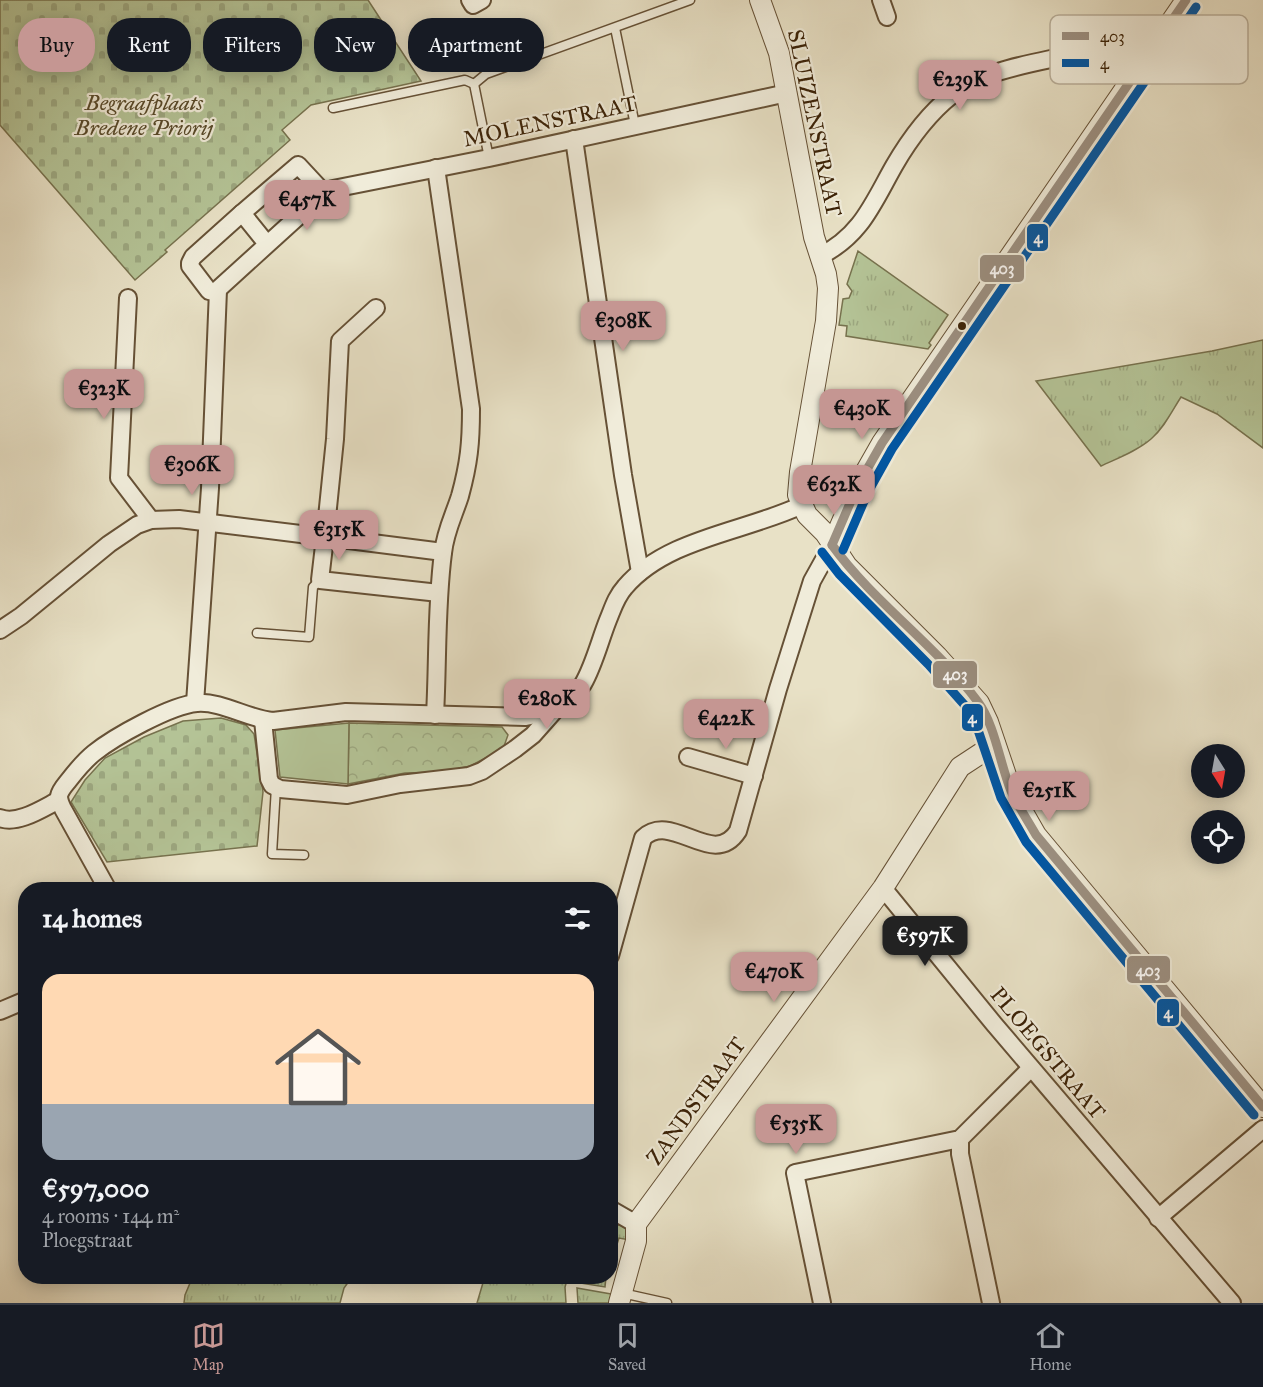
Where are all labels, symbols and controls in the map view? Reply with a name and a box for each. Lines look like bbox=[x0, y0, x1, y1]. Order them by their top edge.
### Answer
legend bbox=[1050, 15, 1248, 84]
chip: Buy bbox=[18, 18, 95, 72]
chip: Rent bbox=[107, 18, 191, 72]
chip: Filters bbox=[203, 18, 302, 72]
chip: New bbox=[314, 18, 396, 72]
chip: Apartment bbox=[408, 18, 544, 72]
street label: SLUIZENSTRAAT bbox=[782, 27, 848, 219]
text: 403 bbox=[1100, 27, 1125, 46]
text: 4 bbox=[1100, 54, 1110, 73]
pin: €239K bbox=[918, 60, 1002, 111]
text: €239K bbox=[933, 67, 987, 91]
park label: Begraafplaats Bredene Priorij bbox=[74, 89, 215, 141]
street label: MOLENSTRAAT bbox=[461, 89, 639, 153]
pin: €457K bbox=[265, 180, 349, 231]
text: €457K bbox=[278, 187, 336, 211]
line badge: 4 bbox=[1026, 223, 1049, 252]
text: 4 bbox=[1034, 228, 1044, 248]
line badge: 403 bbox=[979, 254, 1025, 283]
text: 403 bbox=[990, 259, 1014, 279]
pin: €308K bbox=[581, 301, 665, 352]
text: €308K bbox=[595, 308, 651, 332]
unlabelled marker bbox=[956, 320, 968, 332]
pin: €323K bbox=[62, 369, 146, 420]
text: €323K bbox=[78, 376, 130, 400]
pin: €430K bbox=[820, 389, 904, 440]
text: €430K bbox=[833, 396, 891, 420]
pin: €306K bbox=[150, 445, 234, 496]
text: €306K bbox=[164, 452, 220, 476]
pin: €632K bbox=[792, 465, 876, 516]
text: €632K bbox=[807, 472, 861, 496]
pin: €315K bbox=[297, 510, 381, 561]
text: €315K bbox=[313, 517, 365, 541]
line badge: 403 bbox=[932, 660, 978, 689]
text: 403 bbox=[943, 665, 967, 685]
pin: €280K bbox=[505, 679, 589, 730]
text: €280K bbox=[518, 686, 576, 710]
pin: €422K bbox=[684, 699, 768, 750]
line badge: 4 bbox=[961, 703, 984, 732]
text: €422K bbox=[697, 706, 755, 730]
text: 4 bbox=[968, 708, 978, 728]
north arrow bbox=[1191, 744, 1245, 798]
map controls bbox=[1191, 744, 1245, 864]
pin: €251K bbox=[1007, 771, 1091, 822]
text: €251K bbox=[1022, 778, 1076, 802]
button: locate bbox=[1191, 810, 1245, 864]
text: 14 homes bbox=[42, 902, 142, 934]
icon: filters bbox=[561, 902, 594, 935]
pin: €597K bbox=[883, 916, 967, 967]
text: €597K bbox=[896, 923, 954, 947]
pin: €470K bbox=[732, 952, 816, 1003]
line badge: 403 bbox=[1126, 955, 1171, 984]
text: €470K bbox=[745, 959, 803, 983]
text: 403 bbox=[1136, 961, 1160, 981]
street label: PLOEGSTRAAT bbox=[985, 981, 1111, 1125]
line badge: 4 bbox=[1156, 998, 1180, 1027]
text: 4 bbox=[1164, 1003, 1174, 1023]
icon: home bbox=[264, 1013, 372, 1121]
street label: ZANDSTRAAT bbox=[640, 1032, 752, 1170]
pin: €535K bbox=[754, 1104, 838, 1155]
text: €535K bbox=[770, 1111, 822, 1135]
text: €597,000 bbox=[42, 1172, 149, 1204]
text: 4 rooms · 144 m² bbox=[42, 1204, 179, 1228]
text: Ploegstraat bbox=[42, 1228, 133, 1252]
tab: Map bbox=[192, 1319, 225, 1374]
tab: Saved bbox=[608, 1319, 646, 1374]
tab: Home bbox=[1029, 1319, 1071, 1374]

